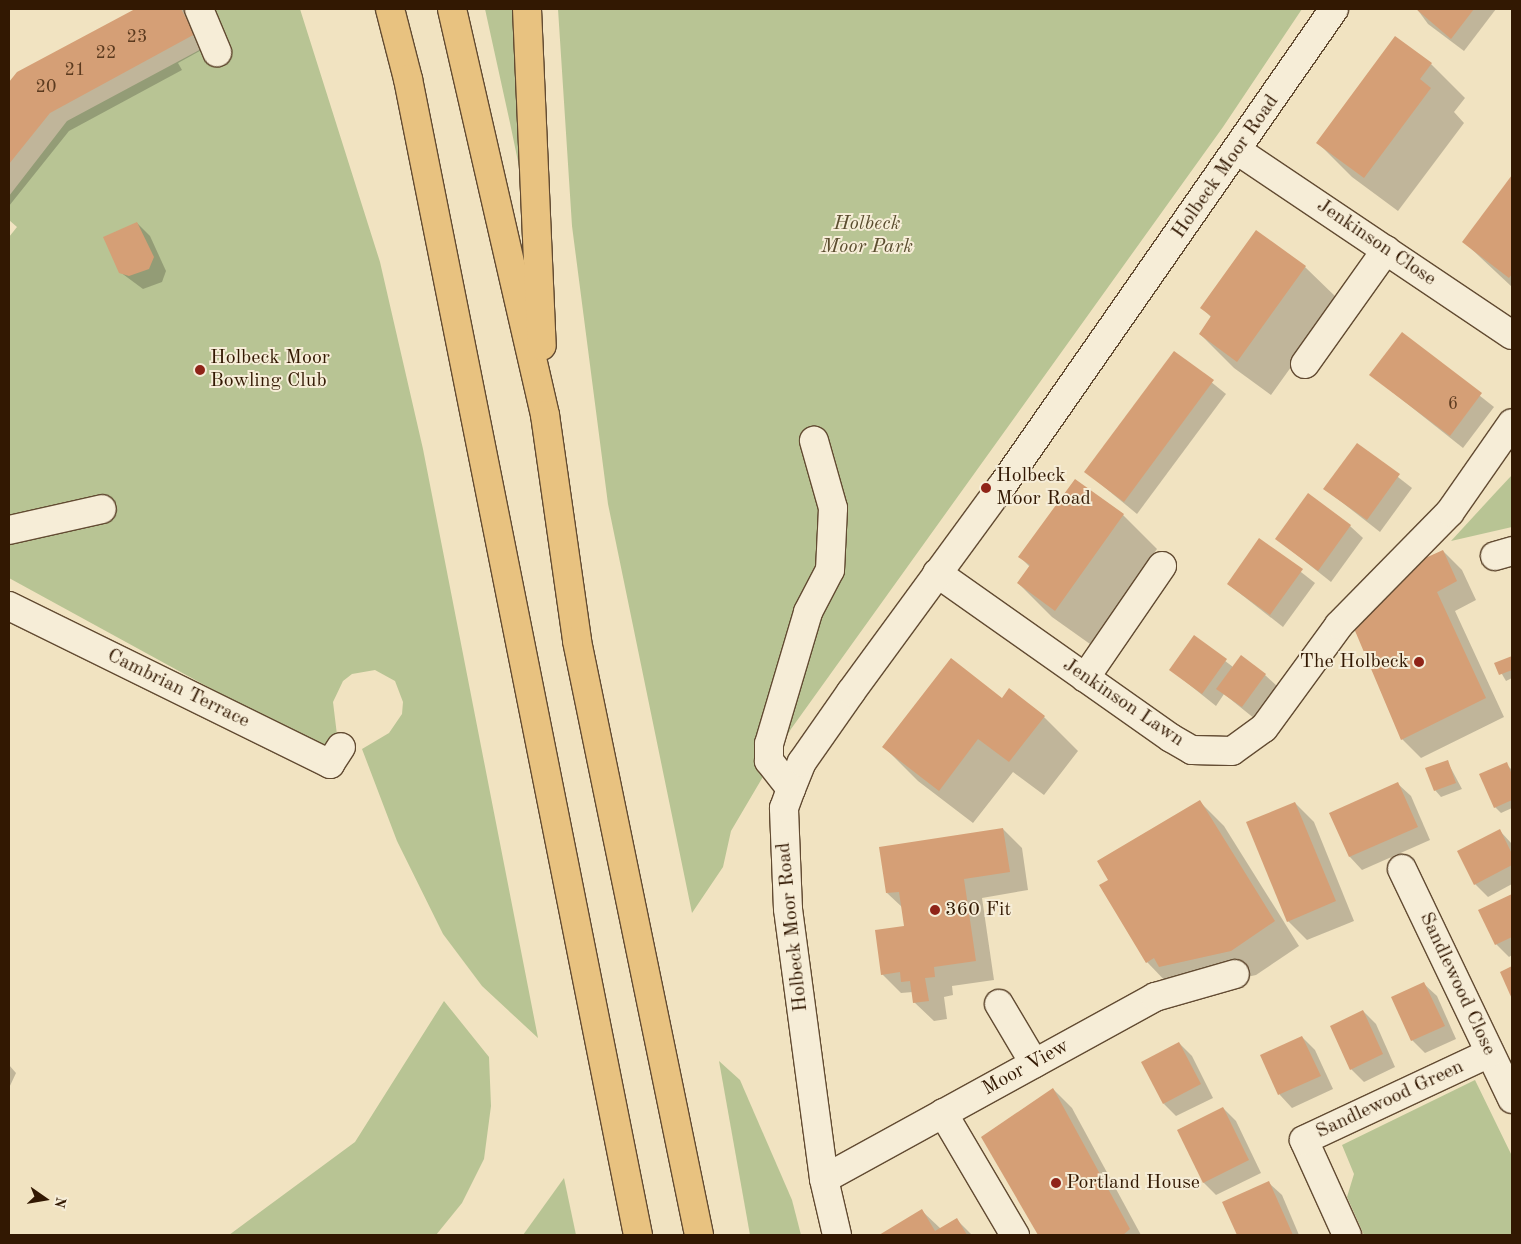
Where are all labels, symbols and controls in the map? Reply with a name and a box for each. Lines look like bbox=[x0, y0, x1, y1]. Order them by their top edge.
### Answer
house number: 23 bbox=[127, 26, 147, 48]
house number: 22 bbox=[96, 42, 116, 64]
house number: 21 bbox=[65, 59, 85, 81]
house number: 20 bbox=[36, 76, 56, 98]
street label: Holbeck Moor Road bbox=[1167, 90, 1285, 244]
street label: Jenkinson Close bbox=[1312, 194, 1440, 292]
park label: Holbeck Moor Park bbox=[821, 212, 913, 259]
place label: Holbeck Moor Bowling Club bbox=[210, 346, 330, 393]
marker: Holbeck Moor Bowling Club bbox=[194, 364, 206, 376]
house number: 6 bbox=[1448, 393, 1458, 415]
place label: Holbeck Moor Road bbox=[996, 464, 1091, 511]
marker: Holbeck Moor Road bbox=[980, 482, 992, 494]
street label: Cambrian Terrace bbox=[103, 644, 253, 734]
place label: The Holbeck bbox=[1299, 650, 1409, 674]
street label: Jenkinson Lawn bbox=[1058, 653, 1188, 753]
marker: The Holbeck bbox=[1413, 656, 1425, 668]
street label: Holbeck Moor Road bbox=[772, 841, 814, 1013]
place label: 360 Fit bbox=[945, 898, 1011, 922]
marker: 360 Fit bbox=[929, 904, 941, 916]
street label: Sandlewood Close bbox=[1413, 909, 1501, 1059]
street label: Moor View bbox=[979, 1034, 1073, 1102]
street label: Sandlewood Green bbox=[1312, 1055, 1468, 1145]
place label: Portland House bbox=[1066, 1171, 1200, 1195]
north arrow bbox=[20, 1174, 70, 1224]
marker: Portland House bbox=[1050, 1177, 1062, 1189]
text: N bbox=[52, 1196, 68, 1209]

